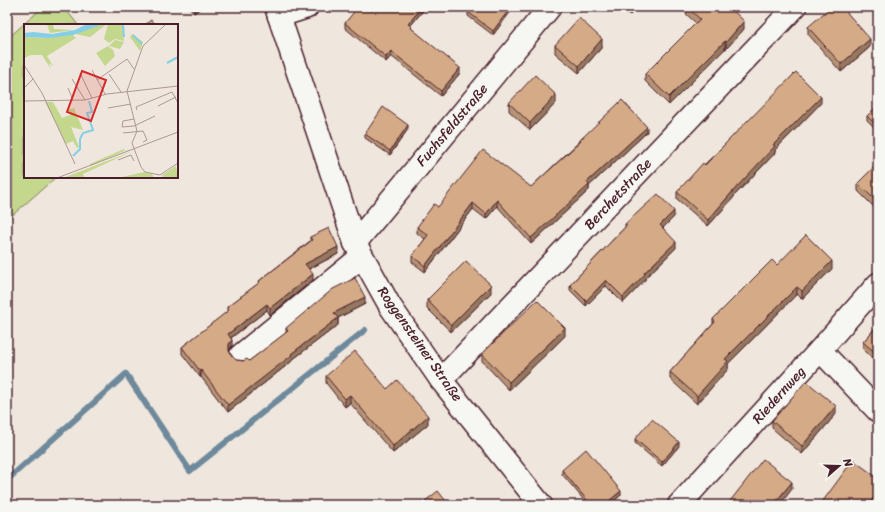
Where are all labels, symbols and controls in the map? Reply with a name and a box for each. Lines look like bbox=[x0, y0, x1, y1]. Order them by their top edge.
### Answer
inset map bbox=[24, 24, 178, 178]
street label: Fuchsfeldstraße bbox=[410, 78, 494, 172]
street label: Berchetstraße bbox=[578, 152, 658, 236]
street label: Roggensteiner Straße bbox=[371, 281, 469, 407]
street label: Riedernweg bbox=[746, 360, 812, 430]
north arrow bbox=[819, 446, 859, 486]
text: N bbox=[837, 455, 858, 470]

